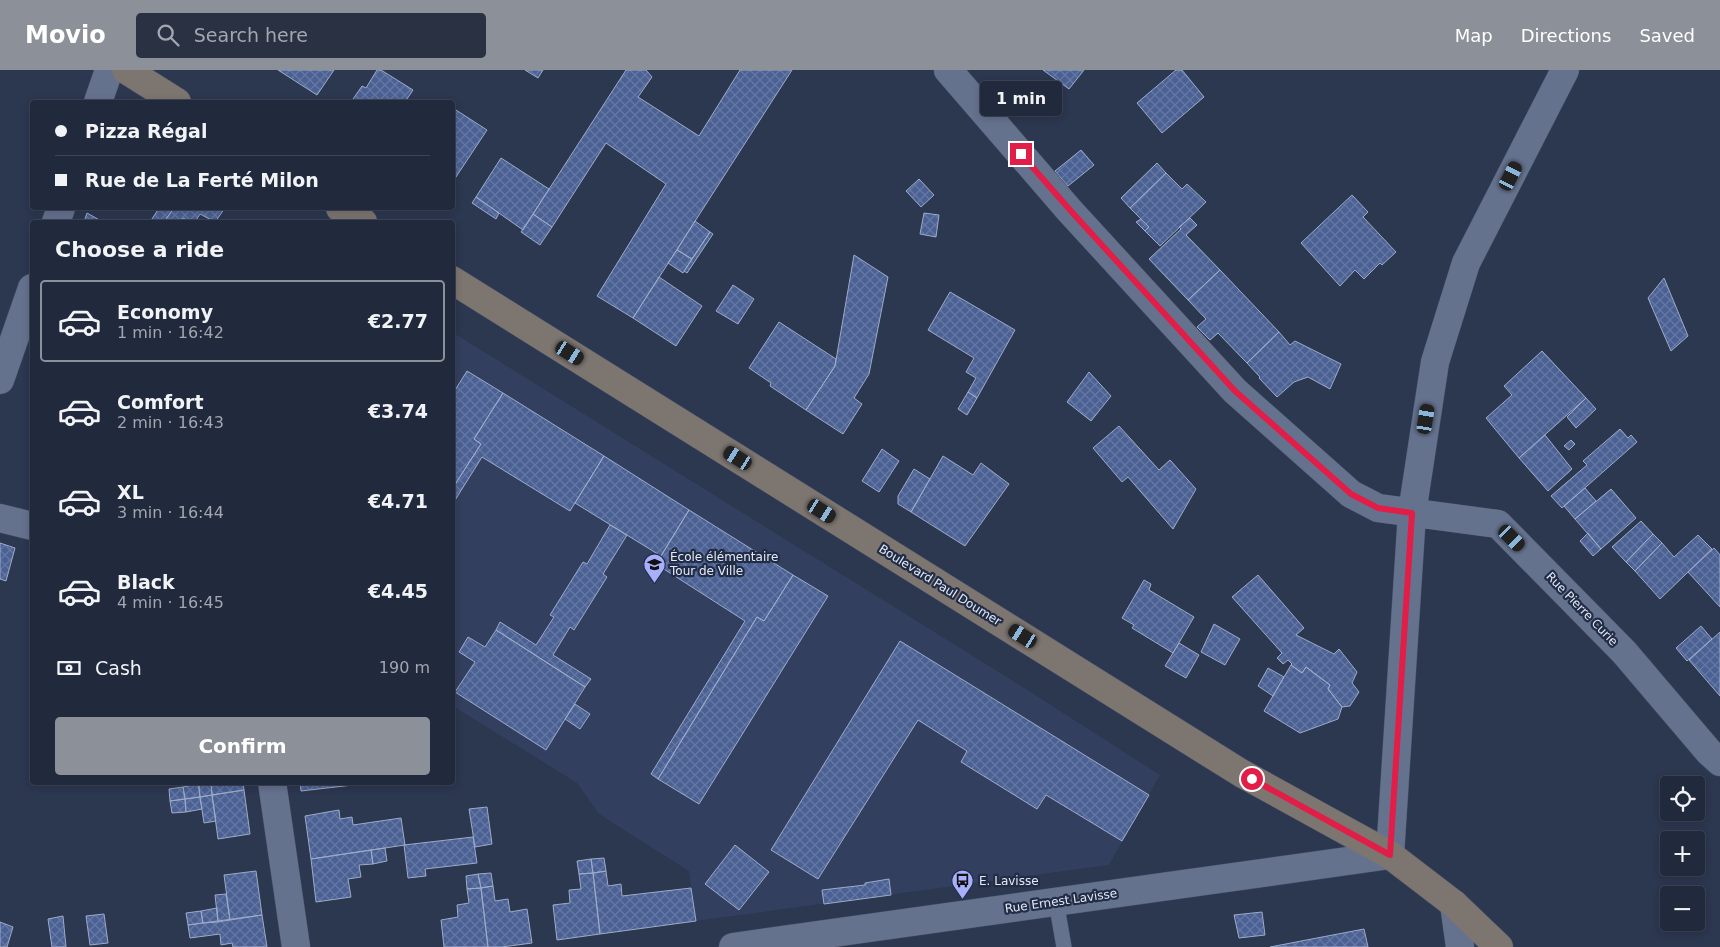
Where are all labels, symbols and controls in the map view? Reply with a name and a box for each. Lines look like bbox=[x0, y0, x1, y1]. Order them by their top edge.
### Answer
search box bbox=[136, 13, 486, 58]
text: Movio bbox=[25, 21, 106, 49]
icon: search bbox=[154, 21, 182, 49]
text: Search here bbox=[194, 24, 308, 46]
text: Map bbox=[1455, 25, 1493, 46]
text: Directions bbox=[1521, 25, 1611, 46]
text: Saved bbox=[1639, 25, 1695, 46]
callout: 1 min bbox=[980, 82, 1062, 116]
text: 1 min bbox=[996, 89, 1046, 108]
text: Pizza Régal bbox=[85, 120, 207, 142]
route end bbox=[1010, 143, 1032, 165]
car bbox=[1497, 159, 1524, 193]
text: Rue de La Ferté Milon bbox=[85, 169, 319, 191]
text: Choose a ride bbox=[55, 237, 224, 262]
icon: car bbox=[57, 299, 102, 344]
text: Economy bbox=[117, 301, 213, 323]
text: €2.77 bbox=[368, 310, 428, 332]
text: 1 min · 16:42 bbox=[117, 323, 224, 342]
car bbox=[553, 339, 586, 367]
icon: car bbox=[57, 389, 102, 434]
text: Comfort bbox=[117, 391, 204, 413]
text: €3.74 bbox=[368, 400, 428, 422]
car bbox=[1416, 403, 1435, 435]
text: 2 min · 16:43 bbox=[117, 413, 224, 432]
car bbox=[721, 444, 754, 472]
icon: car bbox=[57, 479, 102, 524]
text: XL bbox=[117, 481, 144, 503]
text: €4.71 bbox=[368, 490, 428, 512]
car bbox=[805, 497, 838, 525]
text: 3 min · 16:44 bbox=[117, 503, 224, 522]
car bbox=[1496, 522, 1527, 554]
street label: Boulevard Paul Doumer bbox=[876, 542, 1004, 628]
place label: École élémentaire Tour de Ville bbox=[669, 549, 778, 578]
school or university icon: École élémentaire Tour de Ville bbox=[642, 552, 666, 583]
icon: car bbox=[57, 569, 102, 614]
street label: Rue Pierre Curie bbox=[1543, 569, 1621, 649]
text: Black bbox=[117, 571, 175, 593]
text: €4.45 bbox=[368, 580, 428, 602]
text: 4 min · 16:45 bbox=[117, 593, 224, 612]
car bbox=[1006, 622, 1039, 650]
icon: cash bbox=[55, 654, 83, 682]
text: Cash bbox=[95, 657, 142, 679]
text: 190 m bbox=[379, 658, 430, 677]
button: Confirm bbox=[55, 717, 430, 775]
route start bbox=[1241, 768, 1263, 790]
map controls bbox=[1660, 776, 1705, 931]
button: locate bbox=[1660, 776, 1705, 821]
button: + bbox=[1660, 831, 1705, 876]
bus stop icon: E. Lavisse bbox=[951, 869, 975, 900]
place label: E. Lavisse bbox=[979, 874, 1039, 888]
street label: Rue Ernest Lavisse bbox=[1004, 886, 1118, 916]
button: − bbox=[1660, 886, 1705, 931]

